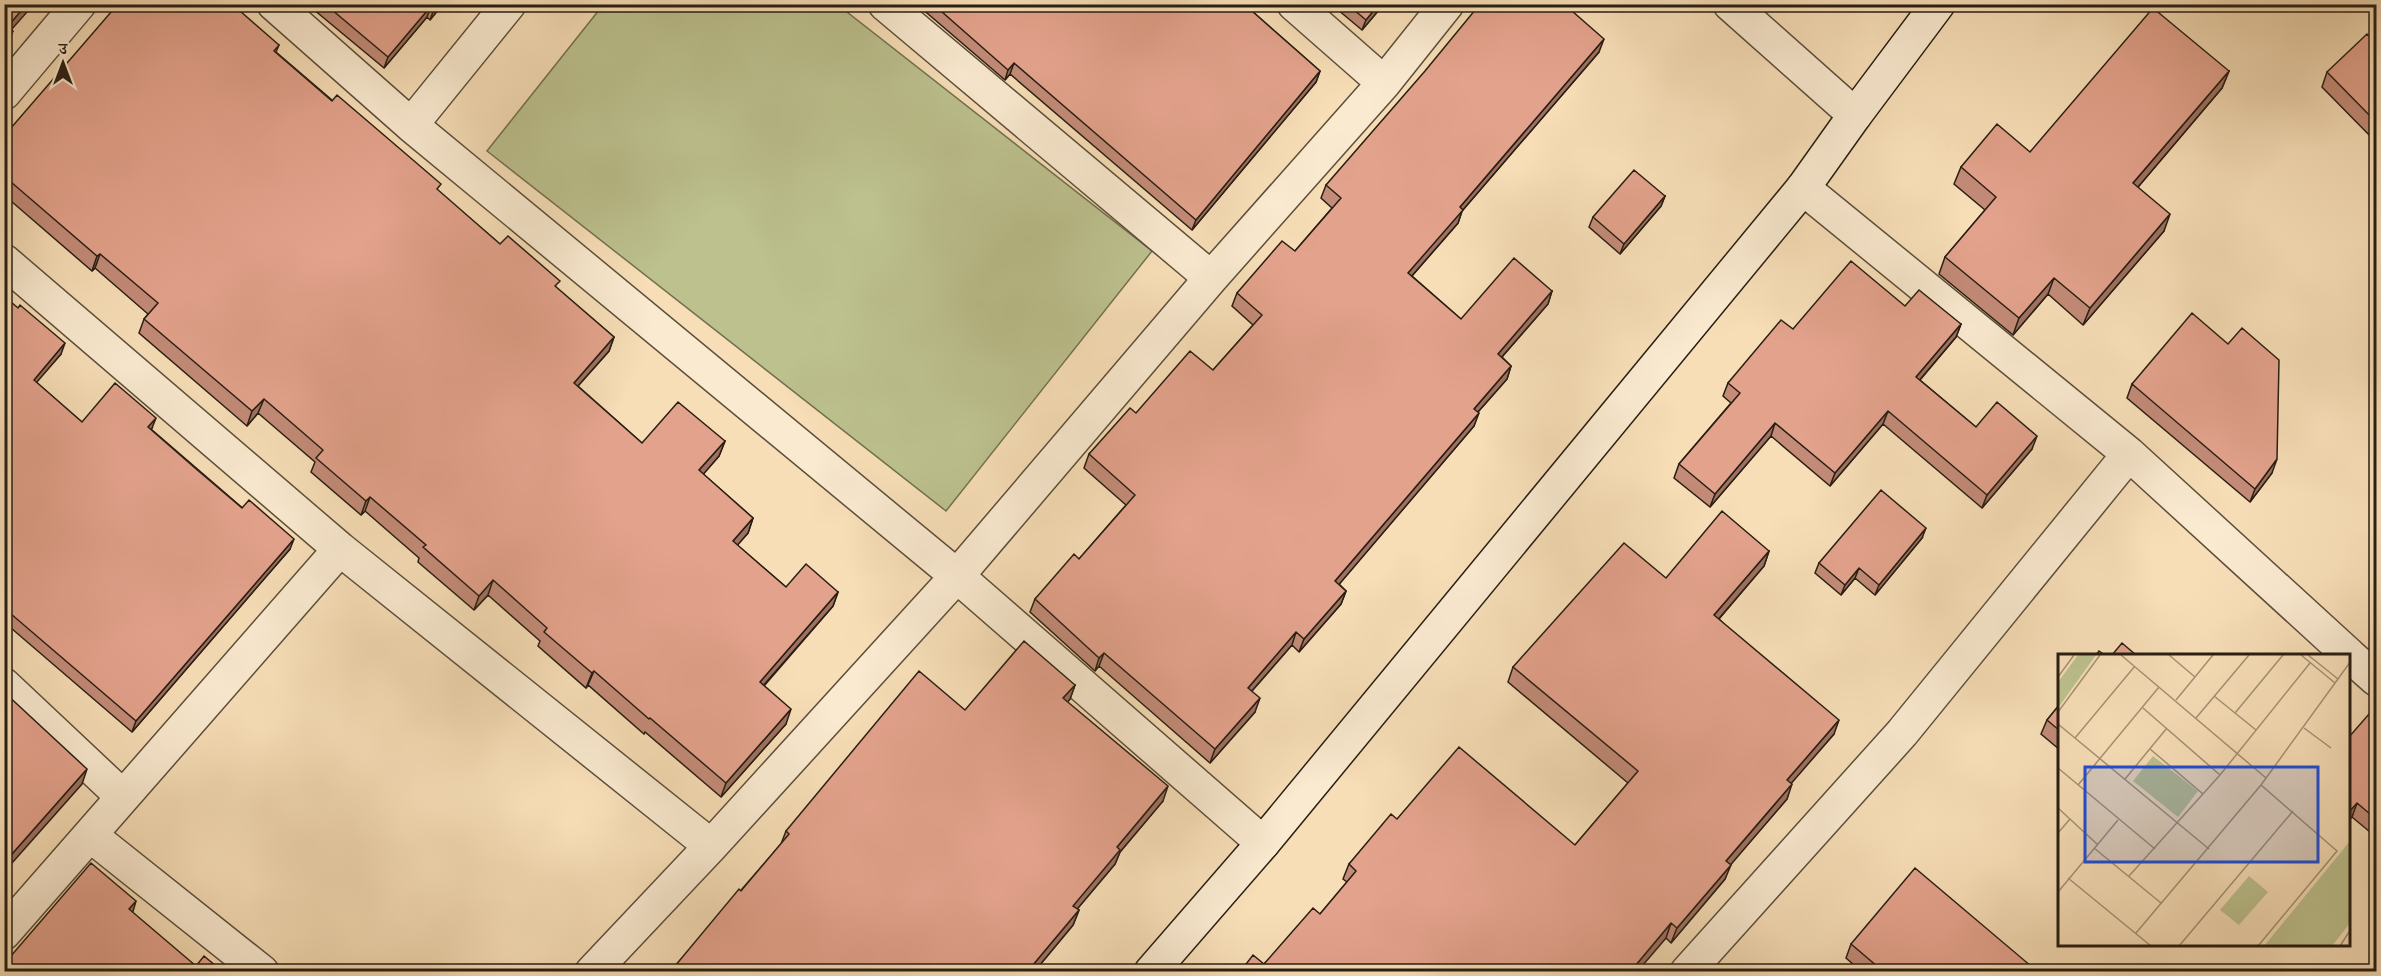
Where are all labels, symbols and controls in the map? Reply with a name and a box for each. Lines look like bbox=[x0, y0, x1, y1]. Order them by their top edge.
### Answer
north arrow bbox=[33, 33, 93, 93]
text: उ bbox=[58, 38, 69, 58]
inset map bbox=[2058, 654, 2351, 946]

